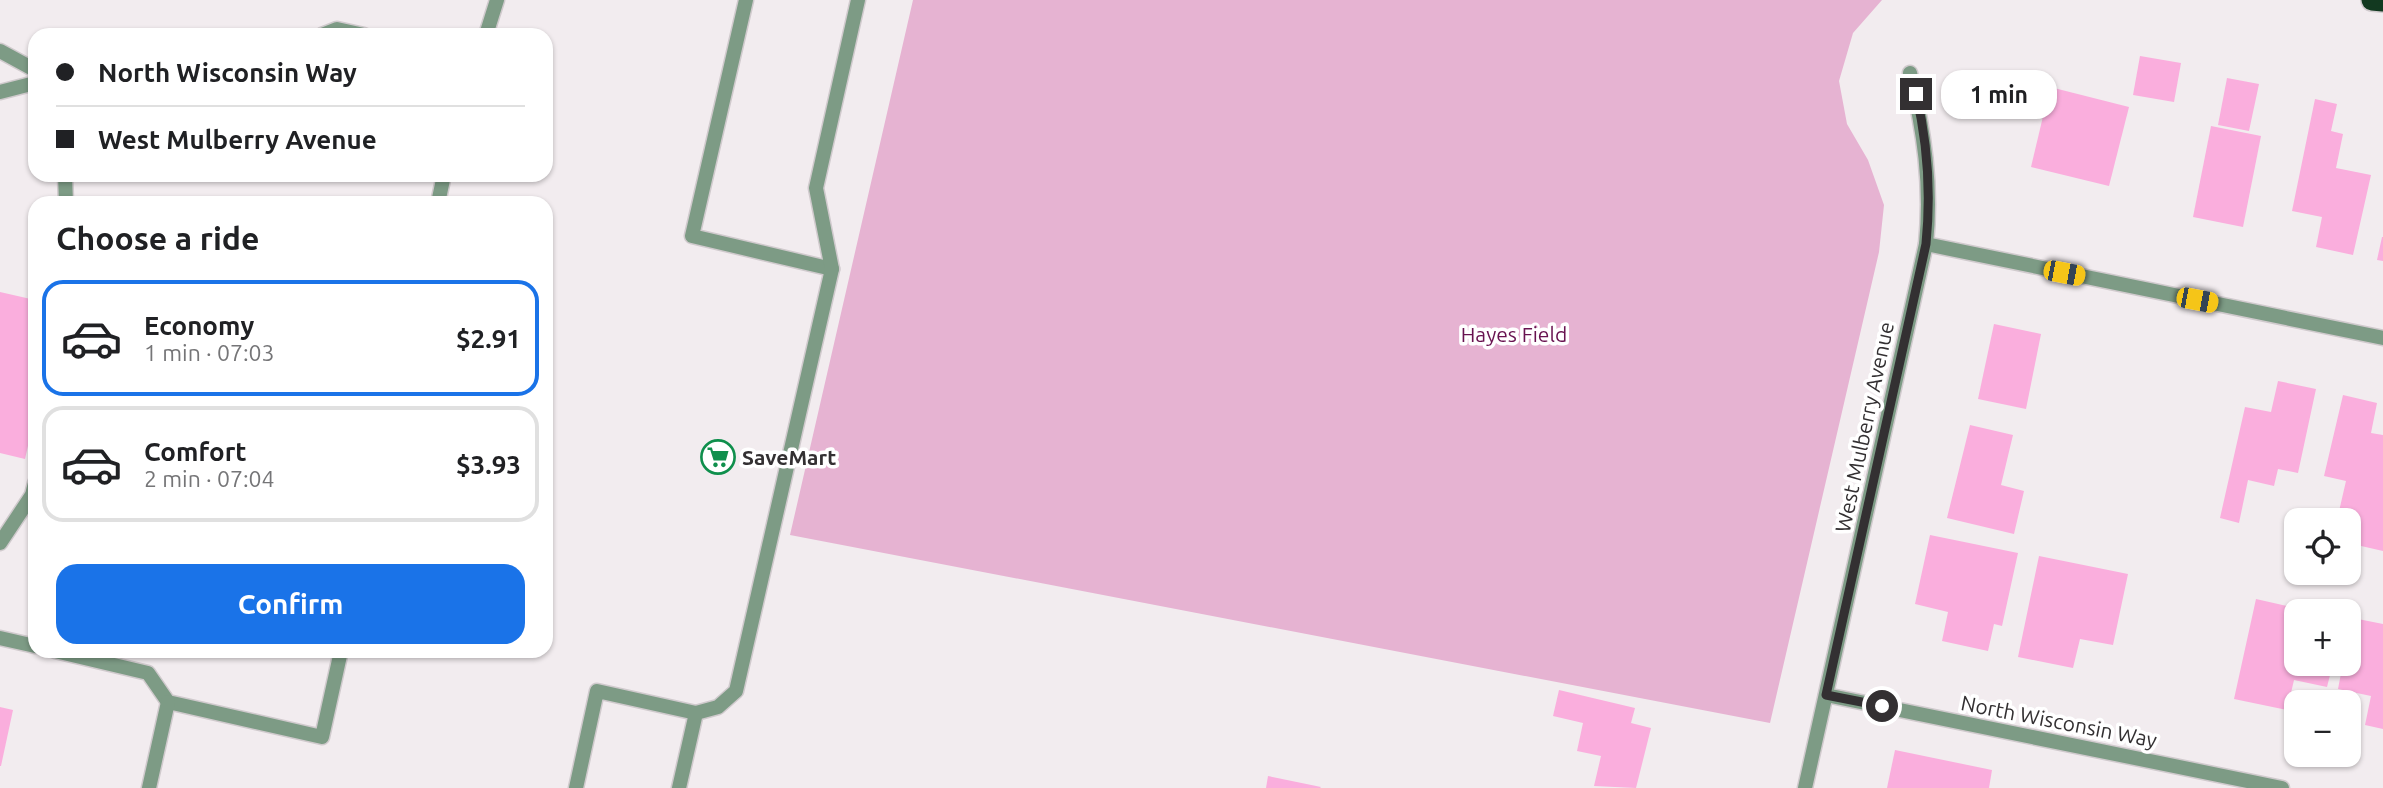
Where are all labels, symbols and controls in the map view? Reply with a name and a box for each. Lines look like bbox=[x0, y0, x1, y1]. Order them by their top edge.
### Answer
text: North Wisconsin Way bbox=[98, 58, 357, 87]
callout: 1 min bbox=[1940, 70, 2056, 119]
route end bbox=[1900, 78, 1932, 110]
text: 1 min bbox=[1970, 82, 2028, 107]
text: West Mulberry Avenue bbox=[98, 125, 377, 154]
text: Choose a ride bbox=[56, 220, 259, 256]
car bbox=[2042, 259, 2087, 287]
car bbox=[2175, 286, 2220, 314]
icon: car bbox=[60, 307, 123, 370]
text: Economy bbox=[144, 311, 254, 340]
street label: West Mulberry Avenue bbox=[1830, 320, 1898, 534]
park label: Hayes Field bbox=[1461, 322, 1567, 346]
text: $2.91 bbox=[456, 324, 521, 353]
text: 1 min · 07:03 bbox=[144, 340, 275, 365]
icon: car bbox=[60, 433, 123, 496]
text: Comfort bbox=[144, 437, 247, 466]
supermarket icon: SaveMart bbox=[699, 438, 737, 476]
place label: SaveMart bbox=[742, 445, 836, 469]
text: $3.93 bbox=[456, 450, 521, 479]
text: 2 min · 07:04 bbox=[144, 466, 275, 491]
map controls bbox=[2284, 508, 2361, 767]
button: locate bbox=[2284, 508, 2361, 585]
button: Confirm bbox=[56, 564, 525, 644]
button: + bbox=[2284, 599, 2361, 676]
route start bbox=[1866, 690, 1898, 722]
street label: North Wisconsin Way bbox=[1959, 690, 2159, 752]
button: − bbox=[2284, 690, 2361, 767]

